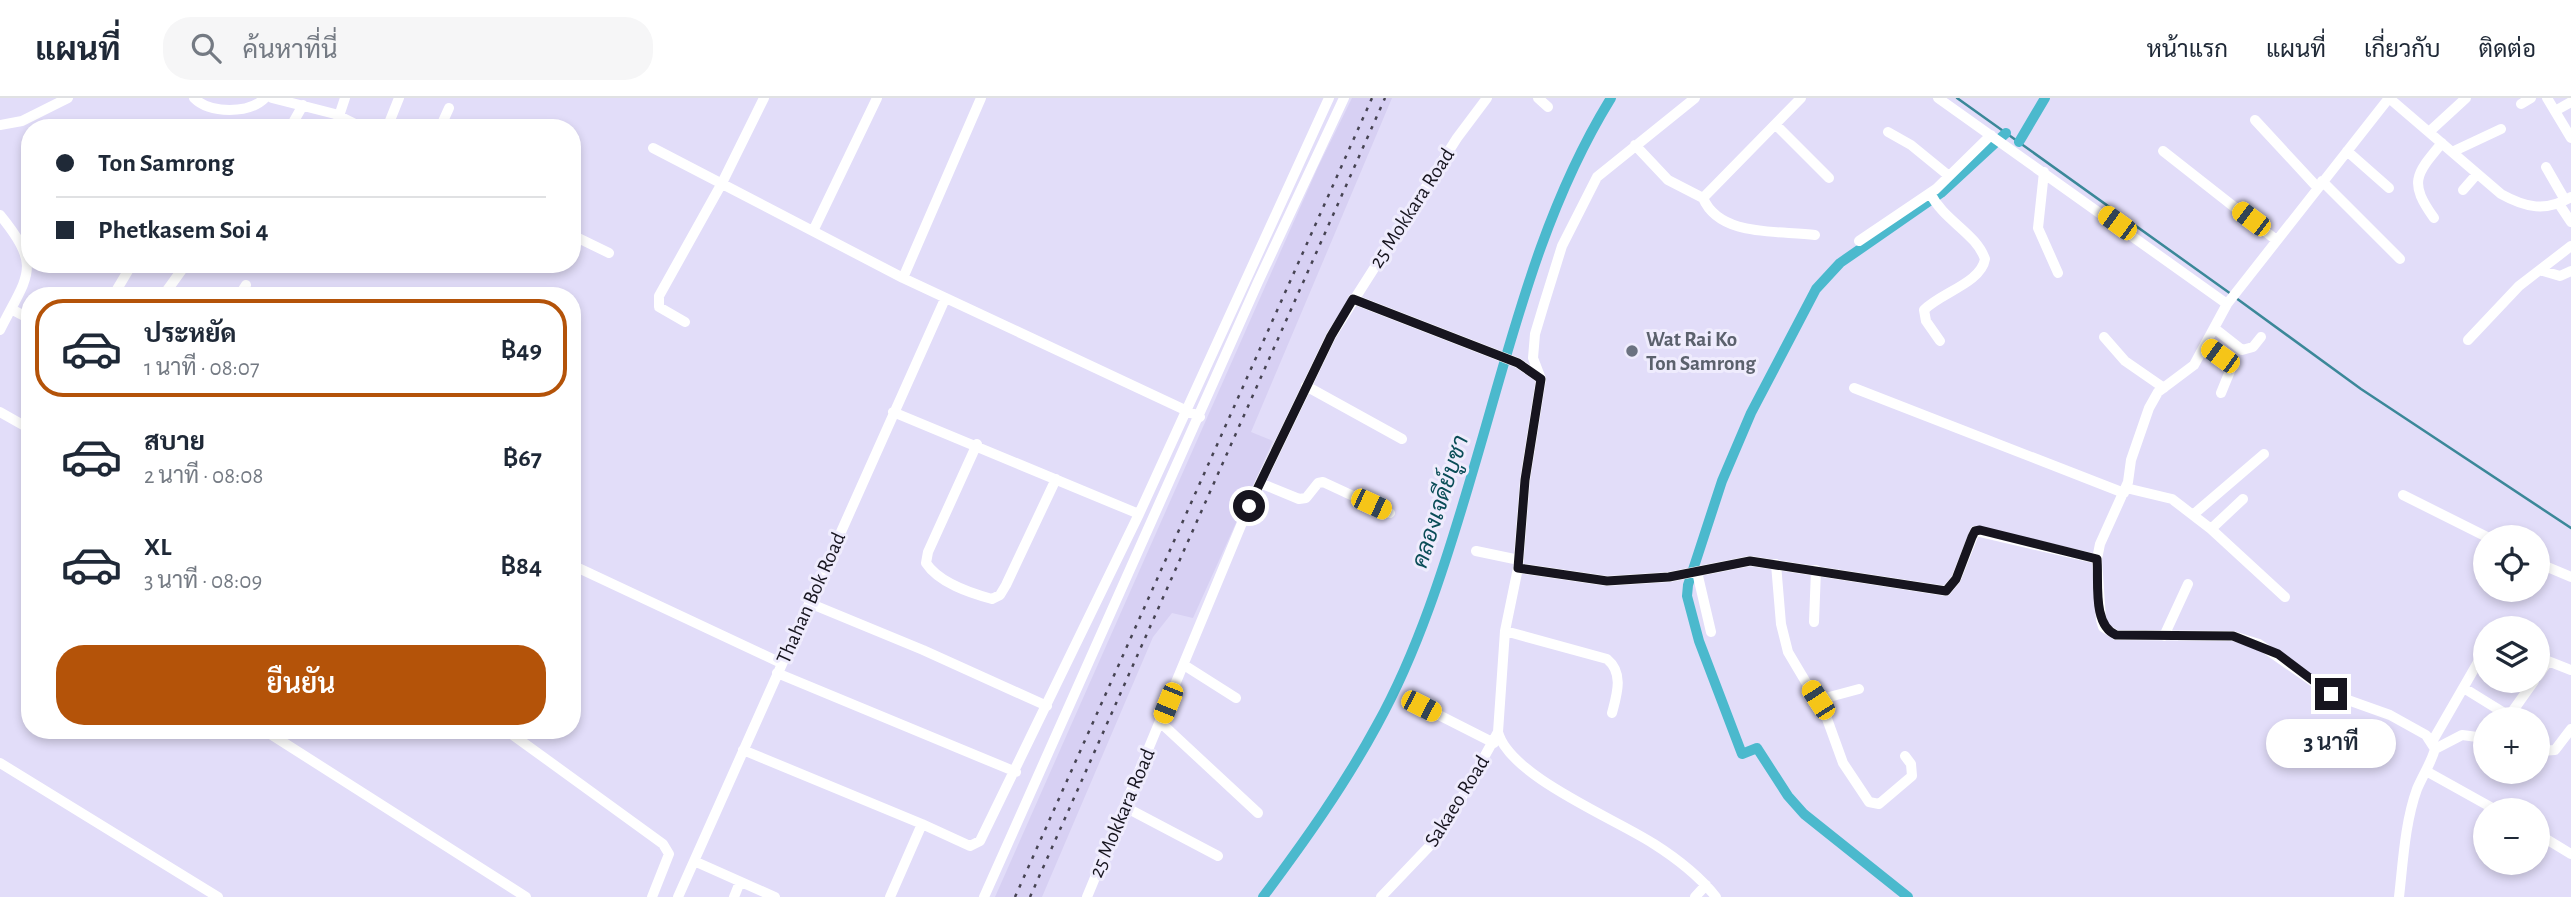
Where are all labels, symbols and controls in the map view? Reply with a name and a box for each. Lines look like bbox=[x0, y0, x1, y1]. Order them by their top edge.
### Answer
search box bbox=[163, 17, 653, 80]
icon: search bbox=[187, 29, 225, 67]
text: แผนที่ bbox=[35, 34, 121, 67]
text: ค้นหาที่นี่ bbox=[243, 37, 338, 63]
text: หน้าแรก bbox=[2147, 38, 2228, 62]
text: แผนที่ bbox=[2266, 38, 2326, 62]
text: เกี่ยวกับ bbox=[2364, 38, 2441, 62]
text: ติดต่อ bbox=[2479, 38, 2536, 62]
street label: 25 Mokkara Road bbox=[1366, 144, 1458, 272]
text: Ton Samrong bbox=[98, 150, 234, 176]
car bbox=[2228, 198, 2275, 240]
car bbox=[2094, 202, 2141, 244]
text: Phetkasem Soi 4 bbox=[98, 217, 269, 243]
icon: car bbox=[60, 317, 123, 380]
text: ประหยัด bbox=[144, 321, 237, 347]
place label: Wat Rai Ko Ton Samrong bbox=[1646, 329, 1756, 374]
car bbox=[2197, 335, 2244, 377]
text: ฿49 bbox=[501, 337, 542, 363]
marker: Wat Rai Ko Ton Samrong bbox=[1624, 343, 1640, 359]
text: 1 นาที · 08:07 bbox=[144, 357, 260, 380]
icon: car bbox=[60, 425, 123, 488]
text: สบาย bbox=[144, 429, 205, 455]
water label: คลองเจดีย์บูชา bbox=[1403, 431, 1477, 572]
text: ฿67 bbox=[503, 445, 542, 471]
text: 2 นาที · 08:08 bbox=[144, 465, 263, 488]
car bbox=[1348, 486, 1395, 522]
route start bbox=[1233, 490, 1265, 522]
map controls bbox=[2473, 525, 2550, 875]
button: locate bbox=[2473, 525, 2550, 602]
street label: Thahan Bok Road bbox=[773, 529, 849, 667]
icon: car bbox=[60, 533, 123, 596]
text: XL bbox=[144, 534, 171, 560]
text: ฿84 bbox=[501, 553, 542, 579]
text: 3 นาที · 08:09 bbox=[144, 570, 262, 593]
button: layers bbox=[2473, 616, 2550, 693]
button: ยืนยัน bbox=[56, 645, 546, 725]
car bbox=[1798, 677, 1839, 723]
route end bbox=[2315, 678, 2347, 710]
car bbox=[1151, 680, 1186, 726]
car bbox=[1398, 687, 1445, 725]
button: + bbox=[2473, 707, 2550, 784]
callout: 3 นาที bbox=[2266, 718, 2396, 768]
text: 3 นาที bbox=[2303, 732, 2359, 755]
street label: 25 Mokkara Road bbox=[1085, 745, 1159, 881]
street label: Sakaeo Road bbox=[1421, 752, 1493, 850]
button: − bbox=[2473, 798, 2550, 875]

